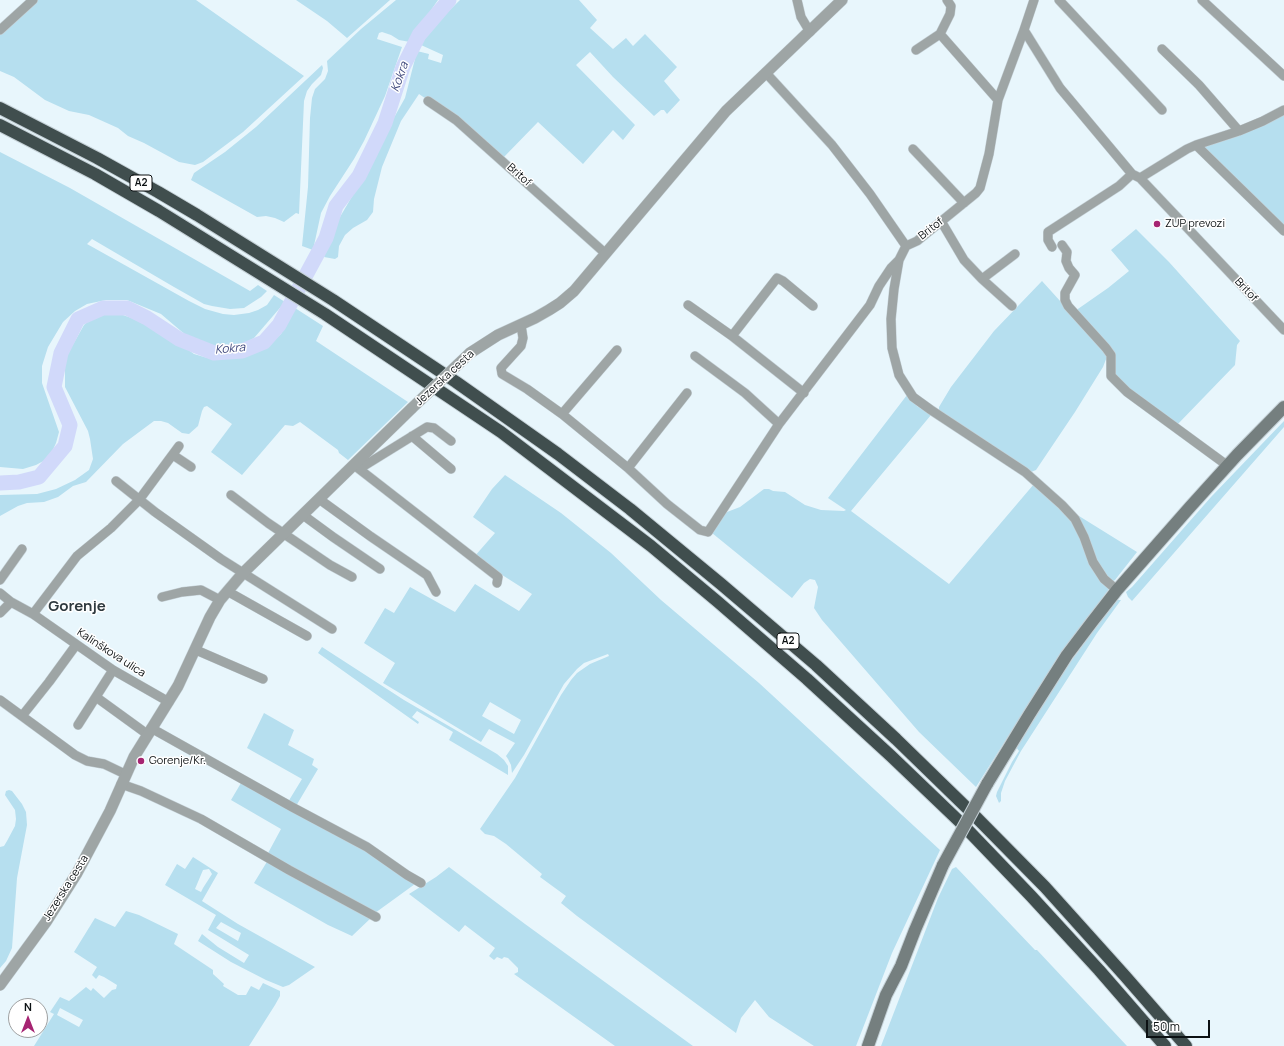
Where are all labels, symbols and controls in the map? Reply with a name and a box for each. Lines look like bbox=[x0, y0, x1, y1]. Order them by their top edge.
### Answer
water label: Kokra bbox=[388, 60, 412, 94]
street label: Britof bbox=[504, 161, 534, 189]
road number: A2 bbox=[130, 175, 152, 191]
street label: Britof bbox=[916, 215, 946, 243]
place label: ZUP prevozi bbox=[1165, 217, 1225, 231]
marker: ZUP prevozi bbox=[1152, 219, 1162, 229]
street label: Britof bbox=[1232, 275, 1260, 305]
water label: Kokra bbox=[214, 341, 246, 357]
street label: Jezerska cesta bbox=[413, 348, 477, 408]
district label: Gorenje bbox=[48, 598, 106, 616]
street label: Kalinškova ulica bbox=[74, 626, 148, 680]
road number: A2 bbox=[777, 633, 799, 649]
place label: Gorenje/Kr. bbox=[149, 754, 206, 768]
marker: Gorenje/Kr. bbox=[136, 756, 146, 766]
street label: Jezerska cesta bbox=[40, 853, 92, 923]
north arrow bbox=[8, 998, 48, 1038]
text: N bbox=[24, 999, 32, 1014]
scale bar bbox=[1148, 1012, 1212, 1038]
text: 50 m bbox=[1153, 1018, 1180, 1035]

